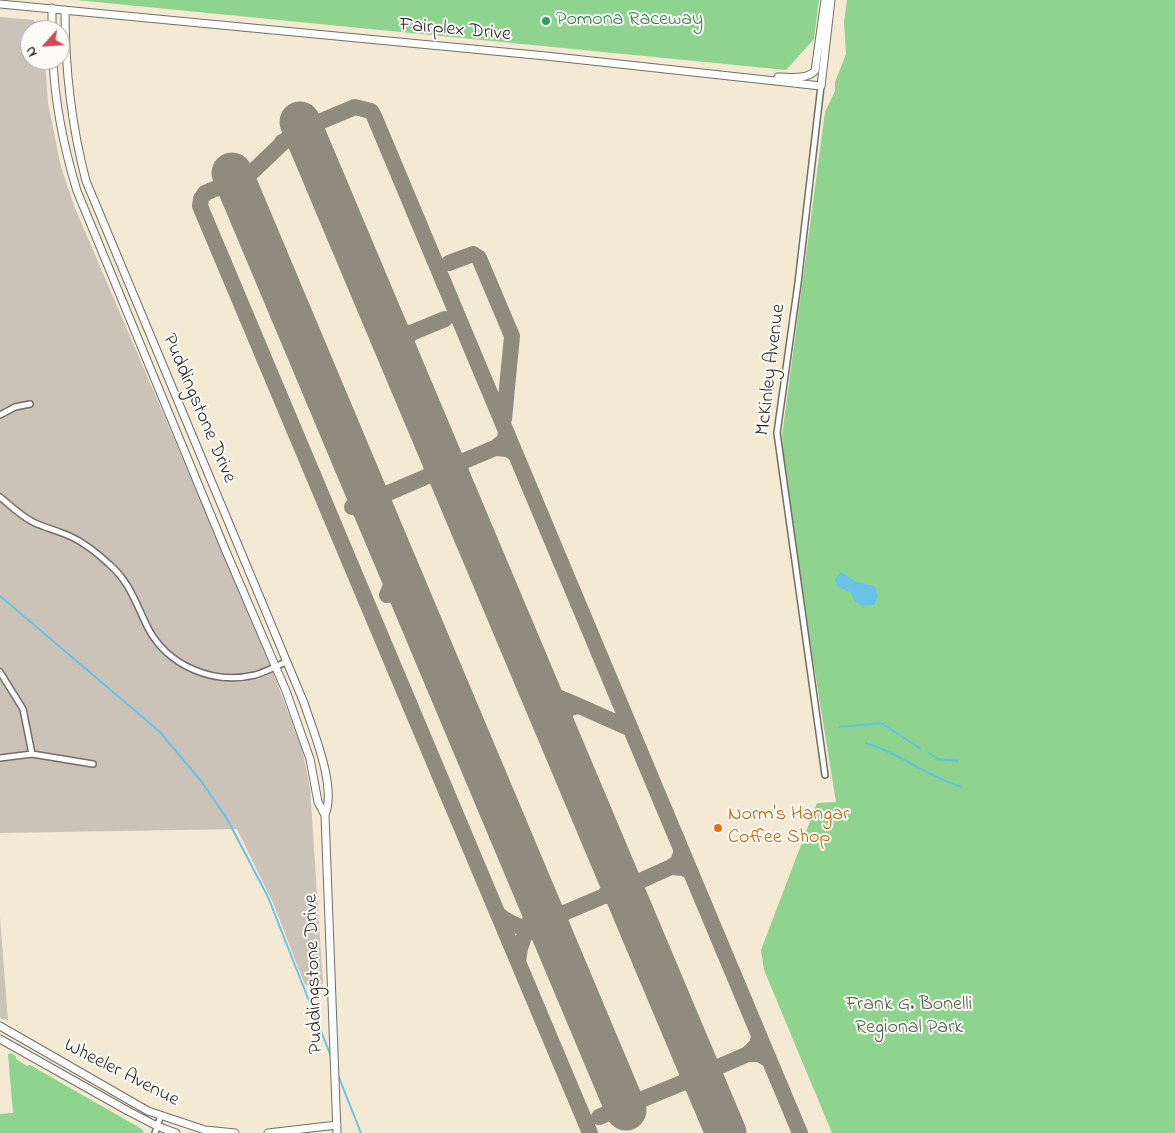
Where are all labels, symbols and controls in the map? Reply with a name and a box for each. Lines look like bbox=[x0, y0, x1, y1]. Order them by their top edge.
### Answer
place label: Pomona Raceway bbox=[556, 9, 703, 33]
street label: Fairplex Drive bbox=[398, 14, 512, 48]
marker: Pomona Raceway bbox=[540, 15, 552, 27]
north arrow bbox=[20, 20, 70, 70]
text: N bbox=[20, 43, 43, 60]
street label: McKinley Avenue bbox=[752, 303, 792, 437]
street label: Puddingstone Drive bbox=[156, 331, 240, 487]
place label: Norm's Hangar Coffee Shop bbox=[728, 804, 849, 851]
marker: Norm's Hangar Coffee Shop bbox=[712, 822, 724, 834]
street label: Puddingstone Drive bbox=[300, 894, 330, 1054]
park label: Frank G. Bonelli Regional Park bbox=[846, 994, 972, 1041]
street label: Wheeler Avenue bbox=[59, 1035, 183, 1113]

